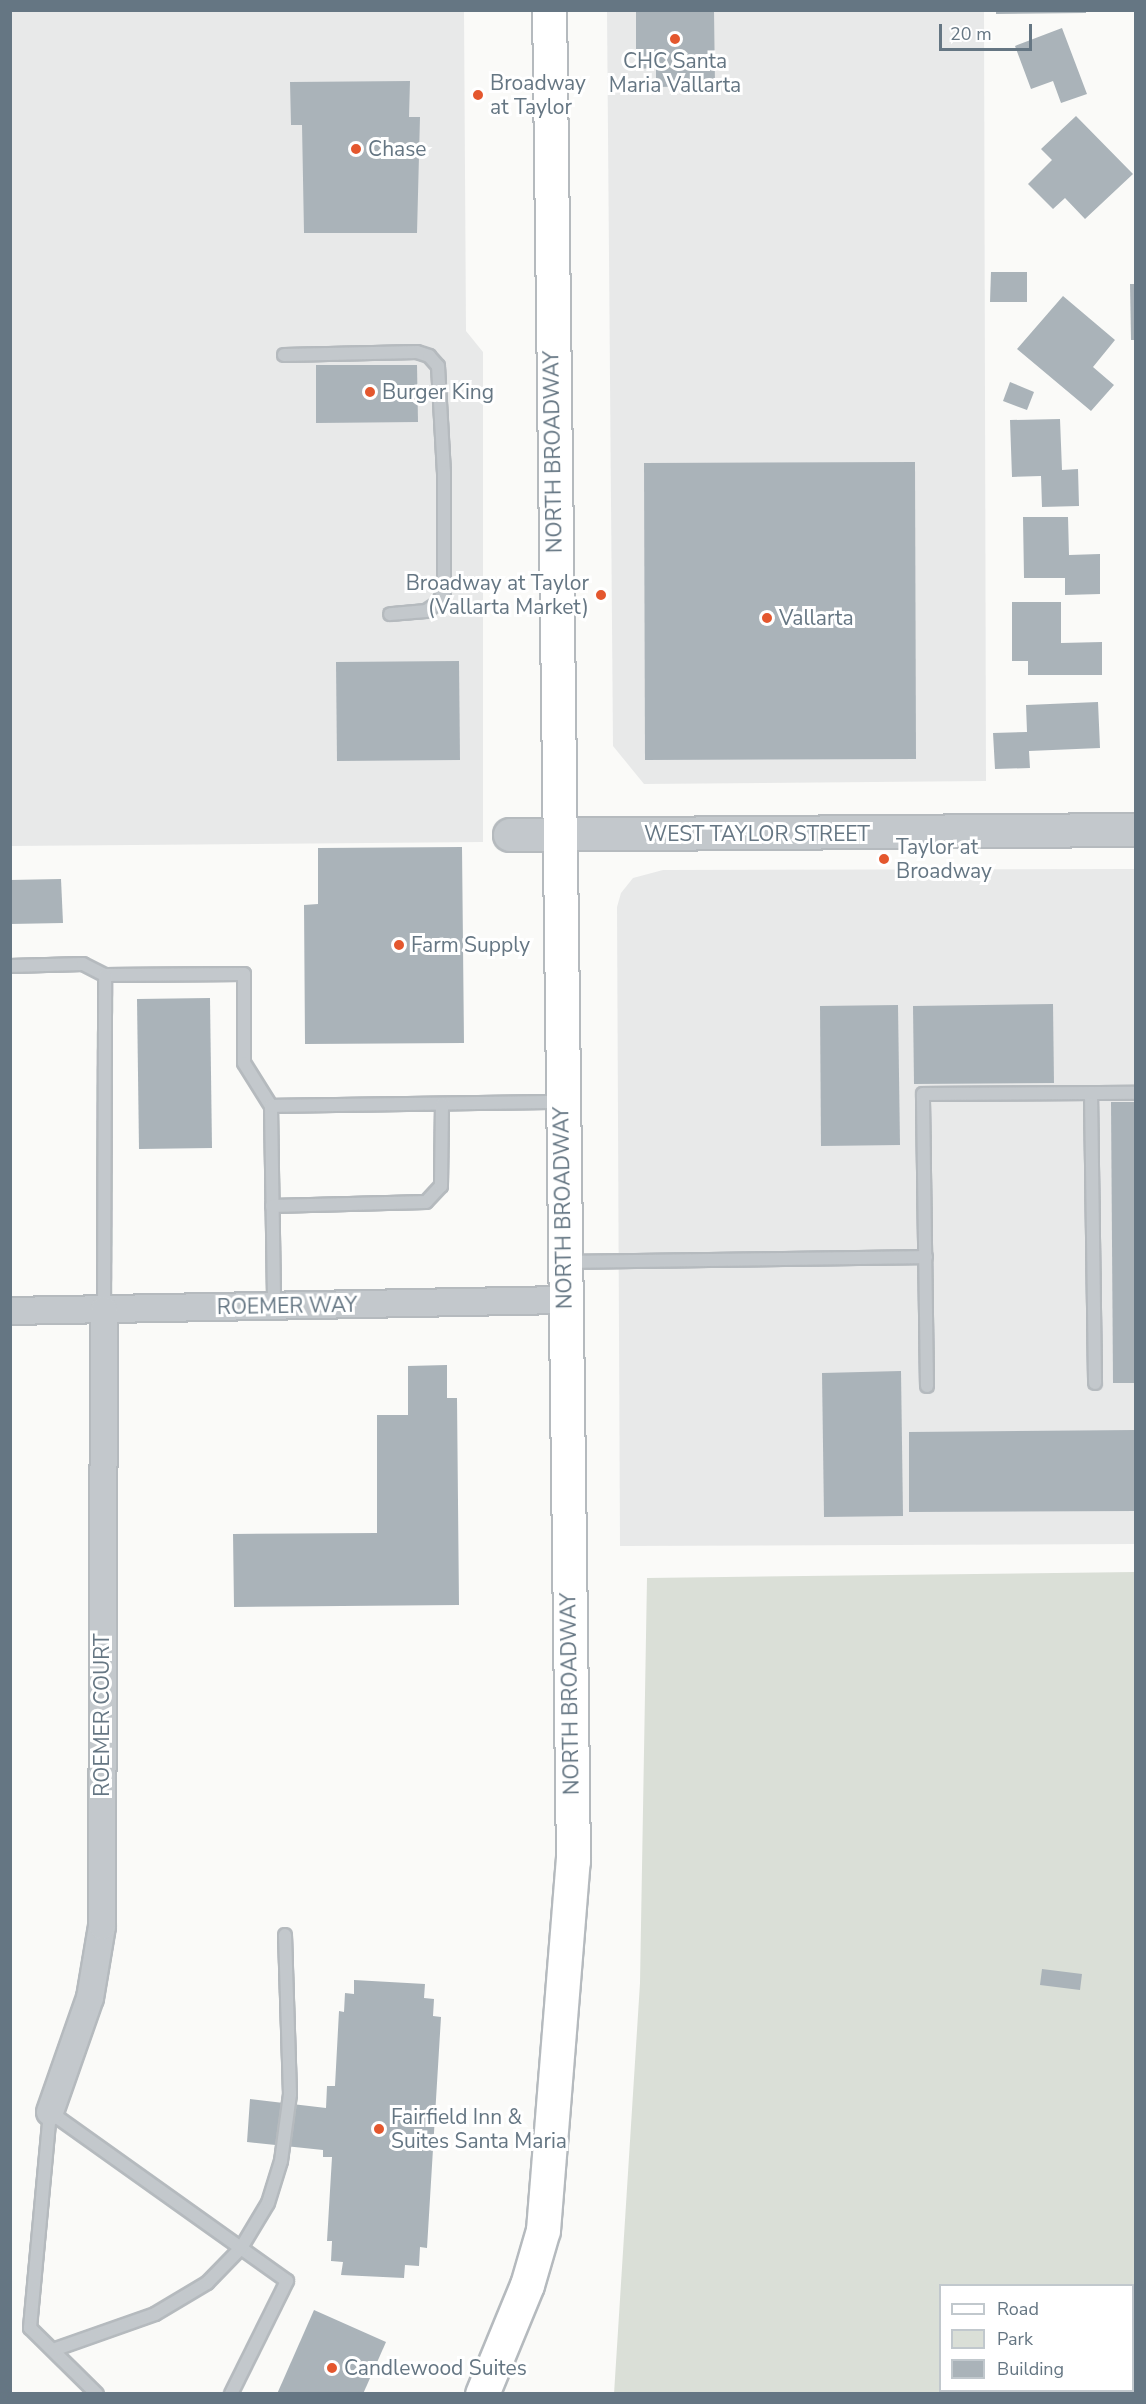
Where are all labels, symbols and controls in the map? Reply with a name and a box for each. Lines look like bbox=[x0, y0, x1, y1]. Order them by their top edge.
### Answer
scale bar bbox=[942, 12, 1035, 50]
text: 20 m bbox=[950, 22, 992, 46]
marker: CHC Santa Maria Vallarta bbox=[668, 32, 682, 46]
place label: CHC Santa Maria Vallarta bbox=[609, 48, 741, 98]
place label: Broadway at Taylor bbox=[490, 70, 586, 120]
marker: Broadway at Taylor bbox=[471, 88, 485, 102]
place label: Chase bbox=[368, 136, 426, 162]
marker: Chase bbox=[349, 142, 363, 156]
street label: NORTH BROADWAY bbox=[539, 351, 567, 553]
place label: Burger King bbox=[382, 379, 494, 405]
marker: Burger King bbox=[363, 385, 377, 399]
place label: Broadway at Taylor (Vallarta Market) bbox=[406, 570, 589, 620]
marker: Broadway at Taylor (Vallarta Market) bbox=[594, 588, 608, 602]
place label: Vallarta bbox=[779, 605, 854, 631]
marker: Vallarta bbox=[760, 611, 774, 625]
street label: WEST TAYLOR STREET bbox=[644, 821, 870, 847]
place label: Taylor at Broadway bbox=[896, 834, 992, 884]
marker: Taylor at Broadway bbox=[877, 852, 891, 866]
place label: Farm Supply bbox=[411, 932, 530, 958]
marker: Farm Supply bbox=[392, 938, 406, 952]
street label: NORTH BROADWAY bbox=[549, 1107, 577, 1309]
street label: ROEMER WAY bbox=[217, 1292, 357, 1320]
street label: NORTH BROADWAY bbox=[556, 1593, 584, 1795]
street label: ROEMER COURT bbox=[89, 1633, 115, 1797]
place label: Fairfield Inn & Suites Santa Maria bbox=[391, 2104, 567, 2154]
marker: Fairfield Inn & Suites Santa Maria bbox=[372, 2122, 386, 2136]
legend bbox=[939, 2284, 1134, 2392]
text: Road bbox=[997, 2297, 1039, 2321]
text: Park bbox=[997, 2327, 1033, 2351]
place label: Candlewood Suites bbox=[344, 2355, 527, 2381]
text: Building bbox=[997, 2357, 1064, 2381]
marker: Candlewood Suites bbox=[325, 2361, 339, 2375]

